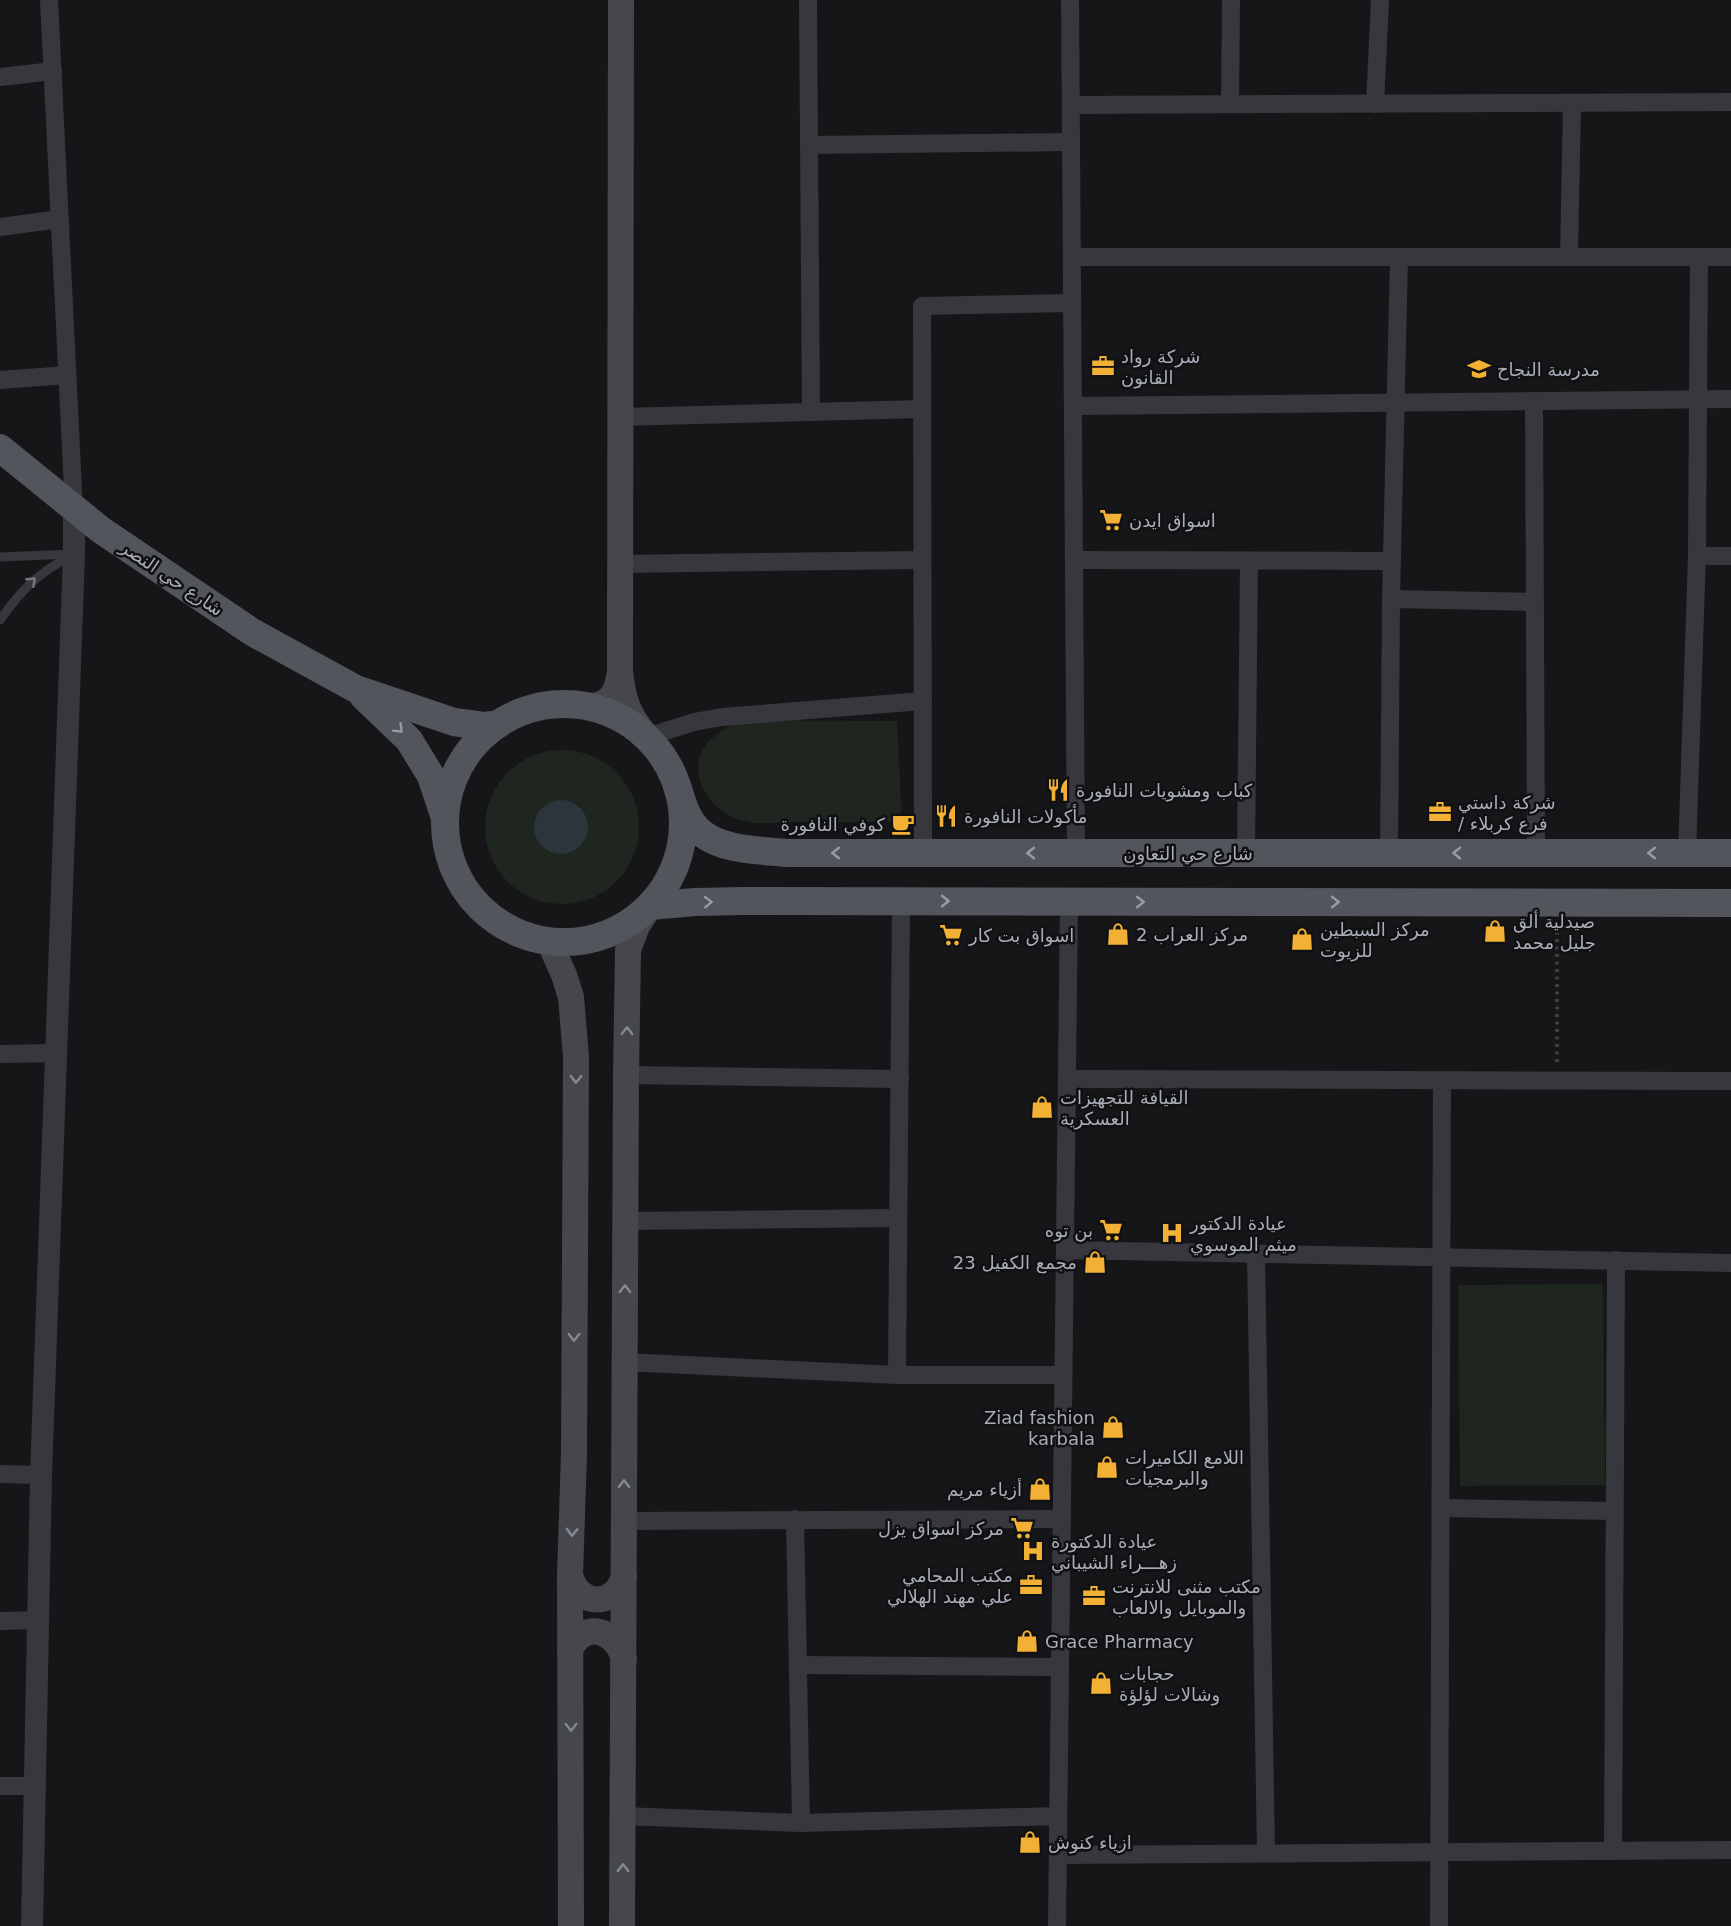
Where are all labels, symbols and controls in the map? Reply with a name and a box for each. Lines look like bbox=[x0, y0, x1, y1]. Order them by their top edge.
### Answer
place label: شركة رواد القانون bbox=[1121, 346, 1200, 389]
office icon: شركة رواد القانون bbox=[1090, 353, 1116, 379]
school or university icon: مدرسة النجاح bbox=[1466, 356, 1492, 382]
place label: مدرسة النجاح bbox=[1497, 359, 1600, 381]
supermarket icon: اسواق ايدن bbox=[1098, 507, 1124, 533]
place label: اسواق ايدن bbox=[1129, 510, 1216, 532]
street label: شارع حي النصر bbox=[115, 535, 227, 621]
one-way arrow bbox=[25, 578, 36, 589]
one-way arrow bbox=[391, 722, 402, 733]
restaurant icon: كباب ومشويات النافورة bbox=[1045, 777, 1071, 803]
place label: كباب ومشويات النافورة bbox=[1076, 780, 1253, 802]
place label: شركة داستي / فرع كربلاء bbox=[1458, 792, 1556, 835]
office icon: شركة داستي / فرع كربلاء bbox=[1427, 799, 1453, 825]
restaurant icon: مأكولات النافورة bbox=[933, 803, 959, 829]
place label: مأكولات النافورة bbox=[964, 804, 1087, 828]
cafe icon: كوفي النافورة bbox=[890, 811, 916, 837]
place label: كوفي النافورة bbox=[780, 814, 885, 836]
street label: شارع حي التعاون bbox=[1123, 843, 1253, 865]
one-way arrow bbox=[831, 847, 840, 859]
one-way arrow bbox=[1026, 847, 1035, 859]
one-way arrow bbox=[1452, 847, 1461, 859]
one-way arrow bbox=[1647, 847, 1656, 859]
one-way arrow bbox=[704, 895, 713, 908]
one-way arrow bbox=[941, 895, 950, 907]
one-way arrow bbox=[1136, 896, 1145, 908]
one-way arrow bbox=[1331, 896, 1340, 908]
place label: صيدلية ألق جليل محمد bbox=[1513, 910, 1596, 953]
shop icon: صيدلية ألق جليل محمد bbox=[1482, 918, 1508, 944]
place label: مركز السبطين للزيوت bbox=[1320, 919, 1430, 962]
shop icon: مركز العراب 2 bbox=[1105, 921, 1131, 947]
supermarket icon: اسواق بت كار bbox=[938, 922, 964, 948]
place label: مركز العراب 2 bbox=[1136, 924, 1248, 946]
place label: اسواق بت كار bbox=[968, 925, 1074, 947]
shop icon: مركز السبطين للزيوت bbox=[1289, 926, 1315, 952]
one-way arrow bbox=[621, 1026, 633, 1035]
one-way arrow bbox=[570, 1075, 582, 1084]
place label: القيافة للتجهيزات العسكرية bbox=[1060, 1087, 1189, 1130]
shop icon: القيافة للتجهيزات العسكرية bbox=[1029, 1094, 1055, 1120]
place label: عيادة الدكتور ميثم الموسوي bbox=[1189, 1213, 1297, 1256]
supermarket icon: بن توه bbox=[1098, 1217, 1124, 1243]
place label: بن توه bbox=[1045, 1220, 1093, 1242]
hospital icon: عيادة الدكتور ميثم الموسوي bbox=[1159, 1220, 1185, 1246]
shop icon: مجمع الكفيل 23 bbox=[1082, 1249, 1108, 1275]
place label: مجمع الكفيل 23 bbox=[953, 1252, 1077, 1274]
one-way arrow bbox=[619, 1284, 631, 1293]
one-way arrow bbox=[568, 1333, 580, 1342]
place label: Ziad fashion karbala bbox=[984, 1407, 1095, 1449]
shop icon: Ziad fashion karbala bbox=[1100, 1414, 1126, 1440]
place label: اللامع الكاميرات والبرمجيات bbox=[1125, 1447, 1244, 1490]
shop icon: اللامع الكاميرات والبرمجيات bbox=[1094, 1454, 1120, 1480]
shop icon: أزياء مريم bbox=[1027, 1476, 1053, 1502]
place label: أزياء مريم bbox=[947, 1478, 1022, 1501]
one-way arrow bbox=[618, 1479, 630, 1488]
supermarket icon: مركز اسواق يزل bbox=[1009, 1515, 1035, 1541]
place label: مركز اسواق يزل bbox=[878, 1518, 1004, 1540]
one-way arrow bbox=[565, 1528, 578, 1537]
place label: عيادة الدكتورة زهـــراء الشيباني bbox=[1051, 1531, 1177, 1574]
hospital icon: عيادة الدكتورة زهـــراء الشيباني bbox=[1020, 1538, 1046, 1564]
place label: مكتب المحامي علي مهند الهلالي bbox=[887, 1565, 1013, 1608]
office icon: مكتب المحامي علي مهند الهلالي bbox=[1018, 1572, 1044, 1598]
place label: مكتب مثنى للانترنت والموبايل والالعاب bbox=[1112, 1576, 1261, 1619]
office icon: مكتب مثنى للانترنت والموبايل والالعاب bbox=[1081, 1583, 1107, 1609]
shop icon: Grace Pharmacy bbox=[1014, 1628, 1040, 1654]
place label: Grace Pharmacy bbox=[1045, 1631, 1194, 1652]
place label: حجابات وشالات لؤلؤة bbox=[1119, 1663, 1220, 1706]
shop icon: حجابات وشالات لؤلؤة bbox=[1088, 1670, 1114, 1696]
one-way arrow bbox=[564, 1723, 577, 1732]
shop icon: ازياء كنوش bbox=[1017, 1829, 1043, 1855]
place label: ازياء كنوش bbox=[1048, 1832, 1132, 1854]
one-way arrow bbox=[617, 1863, 629, 1872]

